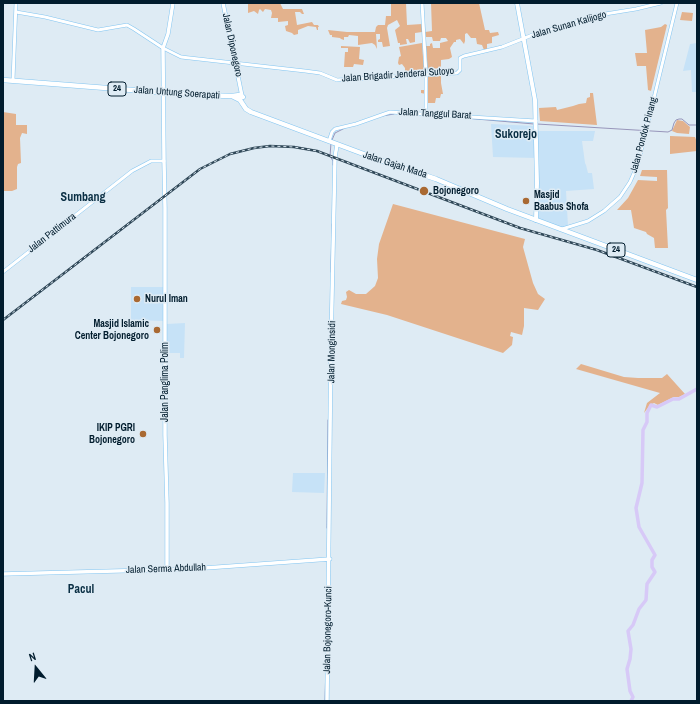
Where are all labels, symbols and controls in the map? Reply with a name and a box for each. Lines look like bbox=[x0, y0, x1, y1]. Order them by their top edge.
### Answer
street label: Jalan Sunan Kalijogo bbox=[530, 9, 608, 41]
street label: Jalan Diponegoro bbox=[219, 12, 245, 78]
street label: Jalan Brigadir Jenderal Sutoyo bbox=[341, 65, 455, 85]
road number: 24 bbox=[108, 82, 126, 96]
street label: Jalan Untung Soerapati bbox=[134, 84, 220, 102]
street label: Jalan Pondok Pinang bbox=[628, 96, 660, 174]
street label: Jalan Tanggul Barat bbox=[398, 106, 472, 122]
district label: Sukorejo bbox=[495, 128, 537, 142]
street label: Jalan Gajah Mada bbox=[361, 149, 429, 181]
marker: Bojonegoro bbox=[418, 185, 430, 197]
place label: Bojonegoro bbox=[433, 185, 479, 197]
place label: Masjid Baabus Shofa bbox=[534, 189, 589, 212]
district label: Sumbang bbox=[61, 191, 105, 205]
marker: Masjid Baabus Shofa bbox=[521, 196, 531, 206]
street label: Jalan Pattimura bbox=[26, 211, 78, 255]
road number: 24 bbox=[607, 243, 625, 257]
place label: Nurul Iman bbox=[145, 293, 188, 305]
marker: Nurul Iman bbox=[132, 294, 142, 304]
place label: Masjid Islamic Center Bojonegoro bbox=[75, 318, 149, 342]
street label: Jalan Monginsidi bbox=[325, 321, 339, 383]
marker: Masjid Islamic Center Bojonegoro bbox=[152, 325, 162, 335]
street label: Jalan Panglima Polim bbox=[159, 342, 171, 422]
place label: IKIP PGRI Bojonegoro bbox=[89, 422, 135, 446]
marker: IKIP PGRI Bojonegoro bbox=[138, 429, 148, 439]
street label: Jalan Serma Abdullah bbox=[126, 562, 206, 576]
district label: Pacul bbox=[68, 583, 94, 597]
street label: Jalan Bojonegoro-Kunci bbox=[321, 586, 335, 674]
north arrow bbox=[16, 648, 56, 688]
text: N bbox=[27, 649, 38, 664]

